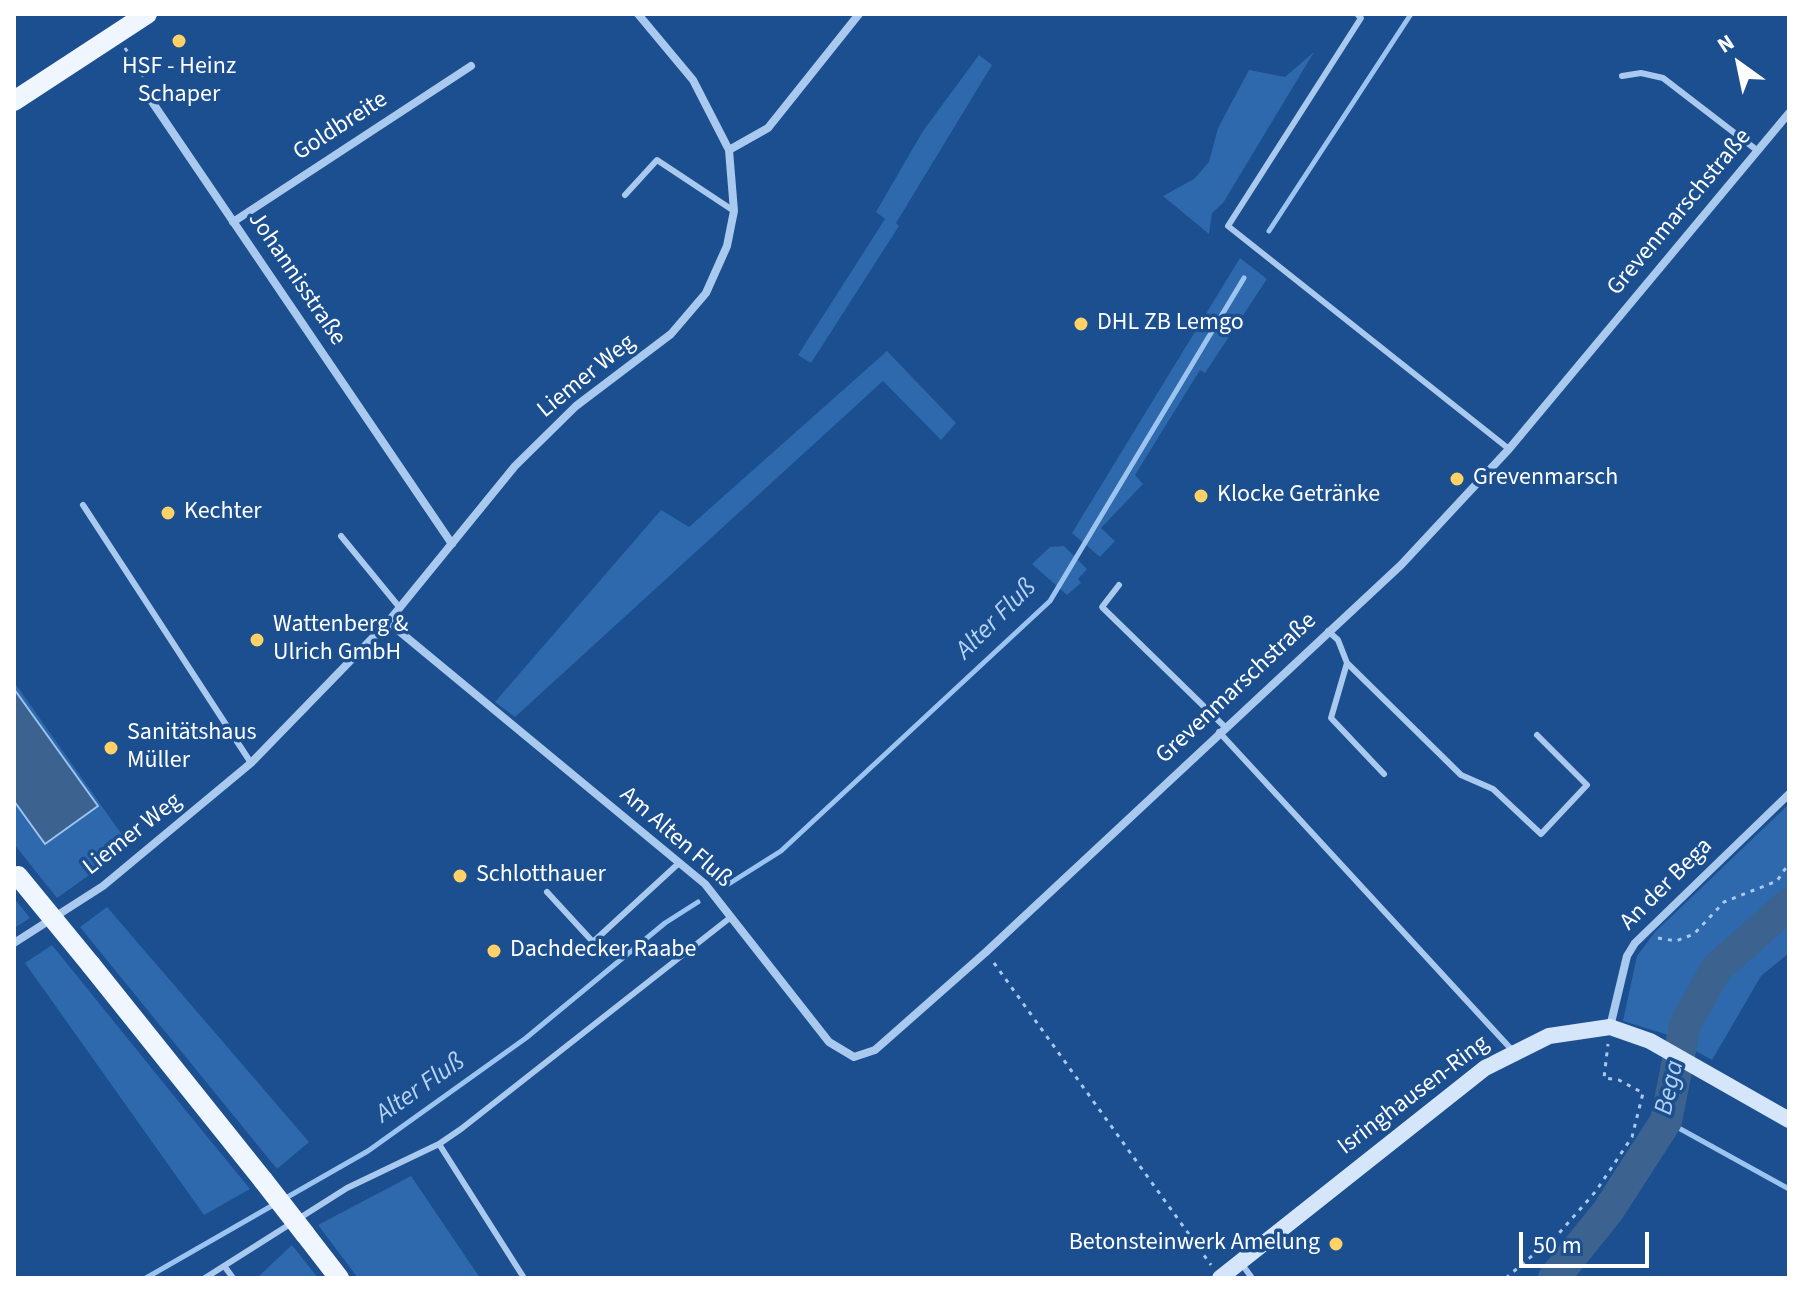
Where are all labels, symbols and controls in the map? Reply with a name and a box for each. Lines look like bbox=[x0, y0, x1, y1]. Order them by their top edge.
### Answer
north arrow bbox=[1699, 24, 1779, 104]
text: N bbox=[1711, 26, 1741, 61]
marker: HSF - Heinz Schaper bbox=[170, 32, 188, 50]
place label: HSF - Heinz Schaper bbox=[122, 54, 236, 110]
street label: Goldbreite bbox=[289, 86, 393, 168]
street label: Grevenmarschstraße bbox=[1602, 124, 1758, 302]
street label: Johannisstraße bbox=[241, 207, 351, 351]
place label: DHL ZB Lemgo bbox=[1097, 310, 1244, 338]
marker: DHL ZB Lemgo bbox=[1072, 315, 1090, 333]
street label: Liemer Weg bbox=[532, 329, 642, 425]
place label: Grevenmarsch bbox=[1473, 465, 1618, 493]
marker: Grevenmarsch bbox=[1448, 470, 1466, 488]
place label: Klocke Getränke bbox=[1217, 482, 1380, 510]
marker: Klocke Getränke bbox=[1192, 487, 1210, 505]
place label: Kechter bbox=[184, 499, 262, 527]
marker: Kechter bbox=[159, 504, 177, 522]
water label: Alter Fluß bbox=[950, 573, 1044, 667]
street label: Grevenmarschstraße bbox=[1151, 607, 1323, 771]
place label: Wattenberg & Ulrich GmbH bbox=[273, 612, 408, 668]
marker: Wattenberg & Ulrich GmbH bbox=[248, 631, 266, 649]
place label: Sanitätshaus Müller bbox=[127, 720, 257, 776]
marker: Sanitätshaus Müller bbox=[102, 739, 120, 757]
street label: Am Alten Fluß bbox=[613, 781, 737, 895]
street label: Liemer Weg bbox=[78, 788, 188, 882]
street label: An der Bega bbox=[1615, 833, 1719, 937]
place label: Schlotthauer bbox=[476, 862, 606, 890]
marker: Schlotthauer bbox=[451, 867, 469, 885]
place label: Dachdecker Raabe bbox=[510, 937, 696, 965]
marker: Dachdecker Raabe bbox=[485, 942, 503, 960]
street label: Isringhausen-Ring bbox=[1333, 1030, 1495, 1162]
water label: Alter Fluß bbox=[371, 1047, 471, 1131]
water label: Bega bbox=[1650, 1058, 1692, 1118]
scale bar bbox=[1523, 1216, 1653, 1266]
text: 50 m bbox=[1533, 1228, 1582, 1263]
place label: Betonsteinwerk Amelung bbox=[1069, 1230, 1320, 1258]
marker: Betonsteinwerk Amelung bbox=[1327, 1235, 1345, 1253]

